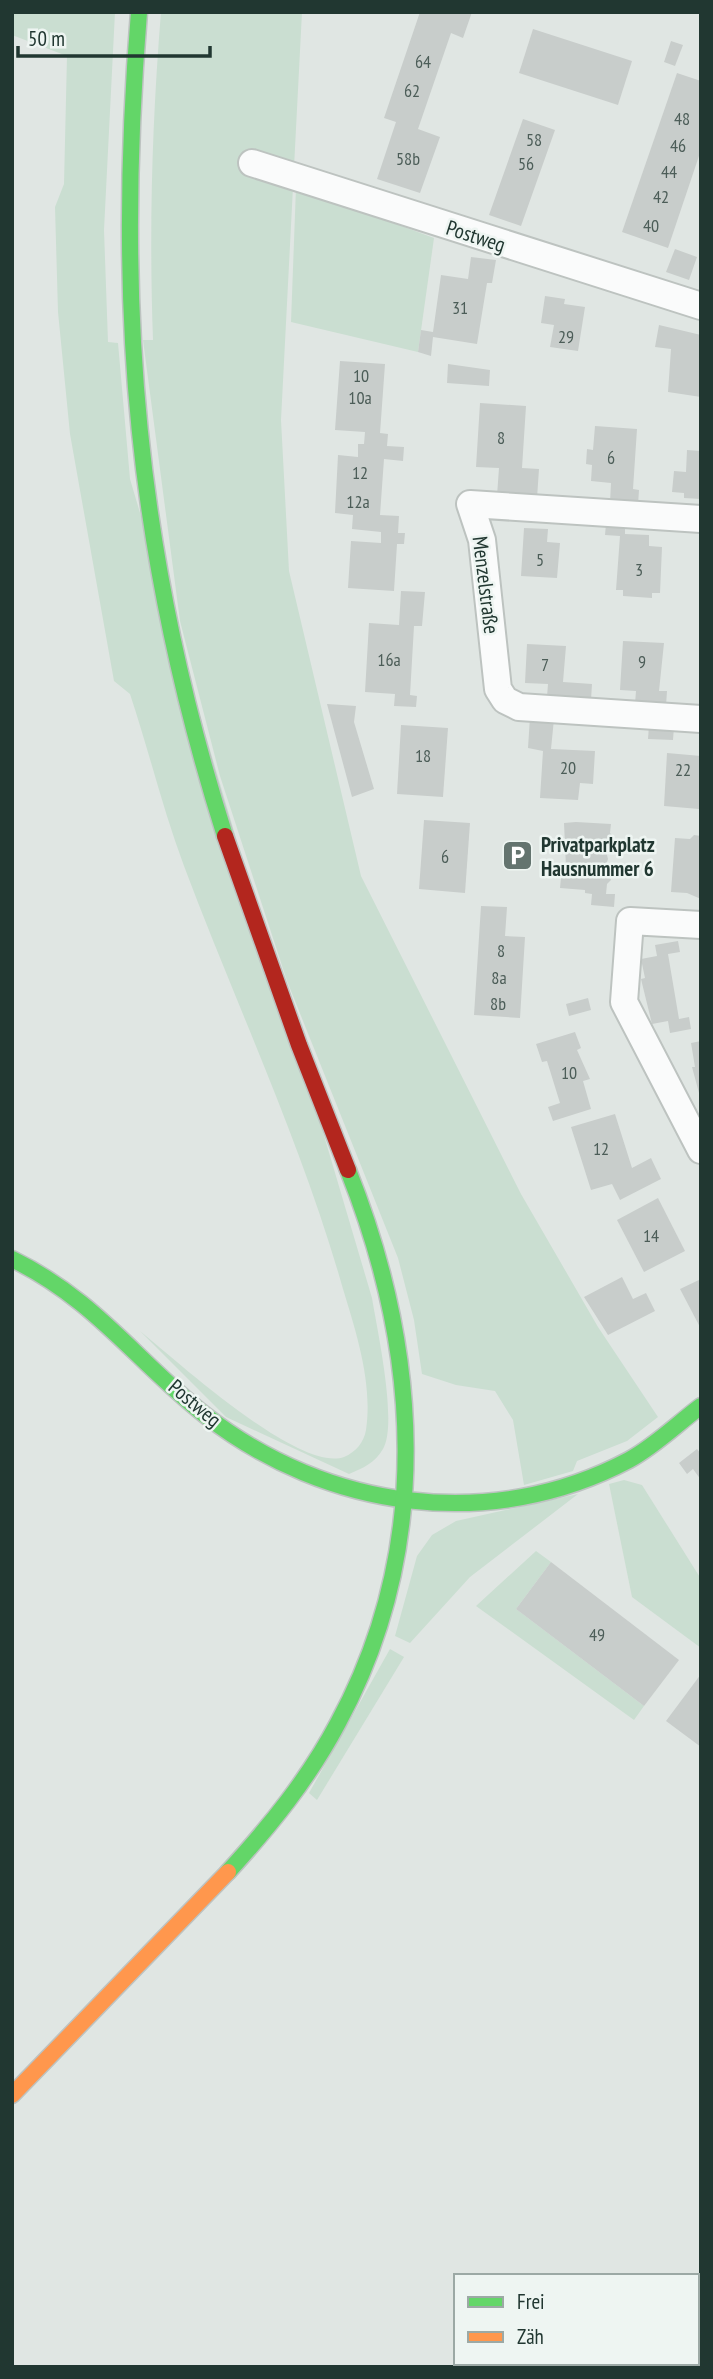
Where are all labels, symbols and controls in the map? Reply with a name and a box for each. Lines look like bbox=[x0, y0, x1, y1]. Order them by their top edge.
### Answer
scale bar bbox=[18, 14, 210, 58]
text: 50 m bbox=[28, 25, 65, 52]
house number: 64 bbox=[415, 50, 431, 73]
house number: 62 bbox=[404, 79, 420, 102]
house number: 48 bbox=[674, 107, 690, 130]
house number: 58 bbox=[526, 128, 542, 151]
house number: 46 bbox=[670, 134, 686, 157]
house number: 58b bbox=[396, 147, 420, 170]
house number: 56 bbox=[518, 152, 534, 175]
house number: 44 bbox=[661, 160, 677, 183]
house number: 42 bbox=[653, 185, 669, 208]
street label: Postweg bbox=[443, 214, 509, 258]
house number: 40 bbox=[643, 214, 659, 237]
house number: 31 bbox=[452, 296, 468, 319]
house number: 29 bbox=[558, 325, 574, 348]
house number: 10 bbox=[353, 364, 369, 387]
house number: 10a bbox=[348, 386, 372, 409]
house number: 8 bbox=[497, 426, 505, 449]
house number: 6 bbox=[607, 446, 615, 469]
house number: 12 bbox=[352, 461, 368, 484]
house number: 12a bbox=[346, 490, 370, 513]
street label: Menzelstraße bbox=[467, 535, 505, 635]
house number: 5 bbox=[536, 548, 544, 571]
house number: 3 bbox=[635, 558, 643, 581]
house number: 16a bbox=[377, 648, 401, 671]
house number: 9 bbox=[638, 650, 646, 673]
house number: 7 bbox=[541, 653, 549, 676]
house number: 18 bbox=[415, 744, 431, 767]
house number: 20 bbox=[560, 756, 576, 779]
house number: 22 bbox=[675, 758, 691, 781]
place label: Privatparkplatz Hausnummer 6 bbox=[541, 831, 655, 882]
parking icon: Privatparkplatz Hausnummer 6 bbox=[501, 839, 535, 873]
house number: 6 bbox=[441, 845, 449, 868]
house number: 8 bbox=[497, 939, 505, 962]
house number: 8a bbox=[491, 966, 507, 989]
house number: 8b bbox=[490, 992, 506, 1015]
house number: 10 bbox=[561, 1061, 577, 1084]
house number: 12 bbox=[593, 1137, 609, 1160]
house number: 14 bbox=[643, 1224, 659, 1247]
street label: Postweg bbox=[163, 1373, 227, 1433]
house number: 49 bbox=[589, 1623, 605, 1646]
legend bbox=[454, 2274, 699, 2365]
text: Frei bbox=[517, 2288, 545, 2315]
text: Zäh bbox=[517, 2323, 544, 2350]

